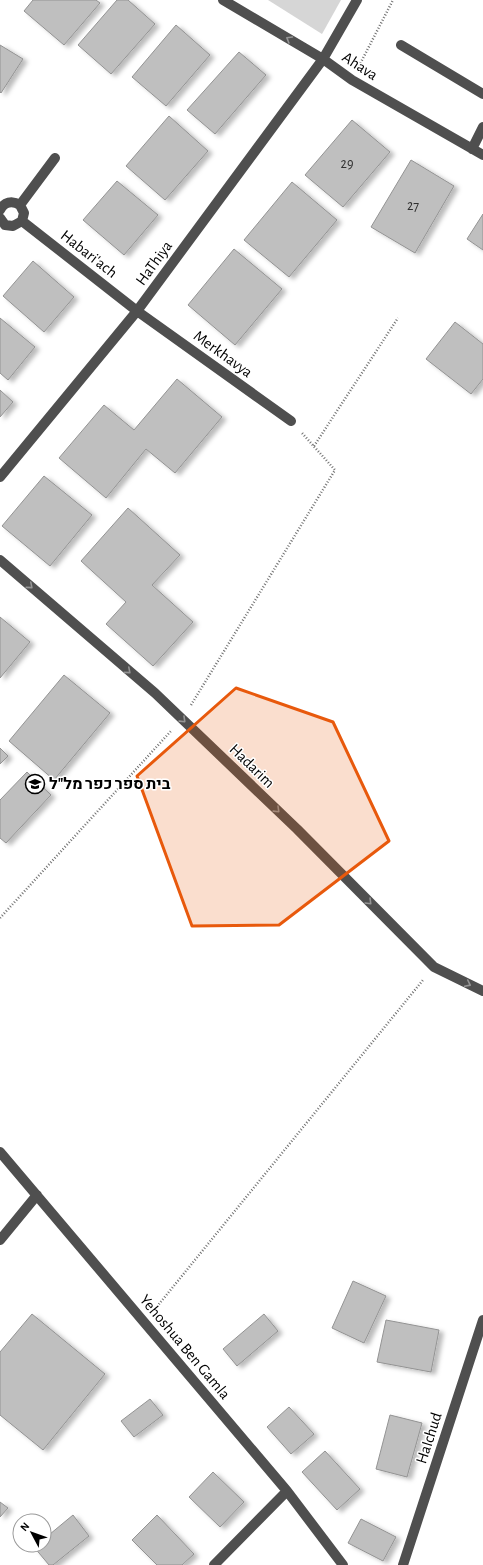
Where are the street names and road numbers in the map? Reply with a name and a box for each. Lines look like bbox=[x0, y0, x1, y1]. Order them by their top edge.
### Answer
street label: Ahava bbox=[339, 49, 381, 83]
street label: Habari'ach bbox=[58, 227, 120, 281]
street label: HaThiya bbox=[133, 238, 176, 289]
street label: Merkhavya bbox=[190, 327, 255, 381]
street label: Hadarim bbox=[227, 741, 277, 791]
street label: Yehoshua Ben Gamla bbox=[137, 1292, 233, 1402]
street label: HaIchud bbox=[413, 1410, 445, 1466]

